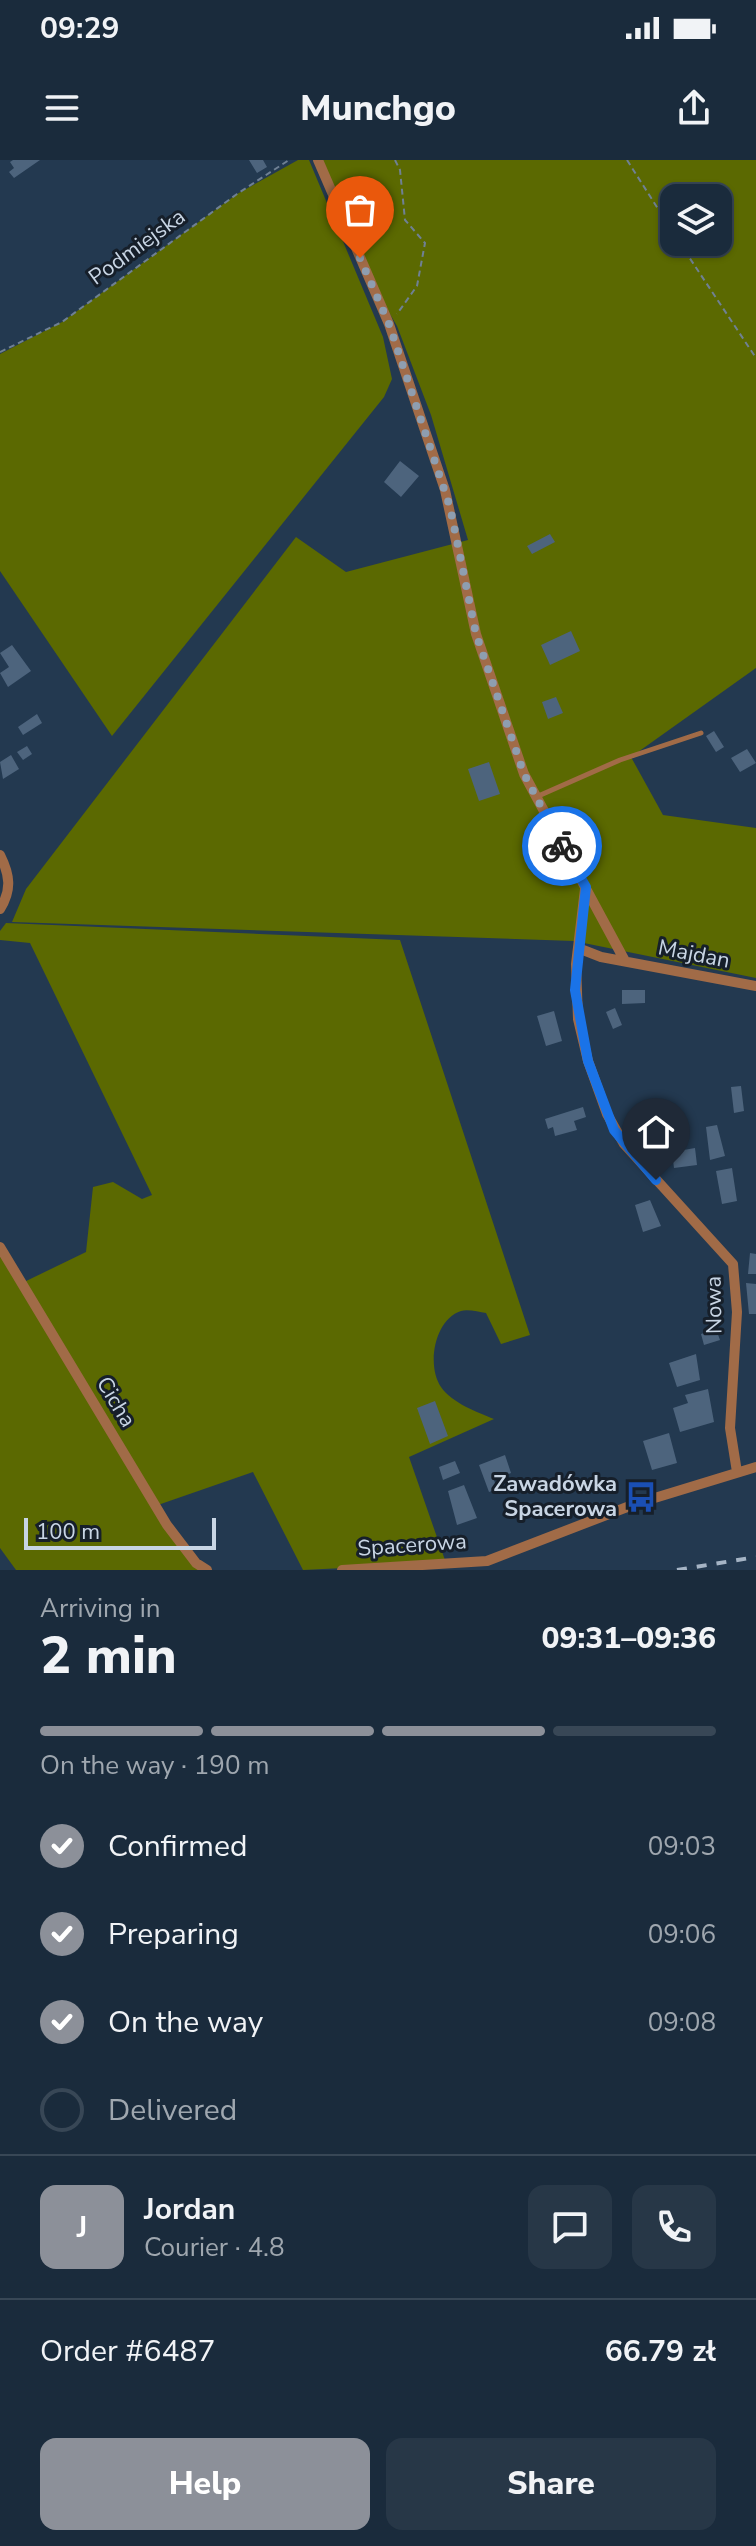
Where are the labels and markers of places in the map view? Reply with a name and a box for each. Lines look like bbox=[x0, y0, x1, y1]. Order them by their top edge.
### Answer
pin bbox=[326, 176, 394, 258]
pin bbox=[622, 1098, 690, 1180]
place label: Zawadówka Spacerowa bbox=[493, 1469, 617, 1524]
bus stop icon: Zawadówka Spacerowa bbox=[624, 1480, 658, 1514]

